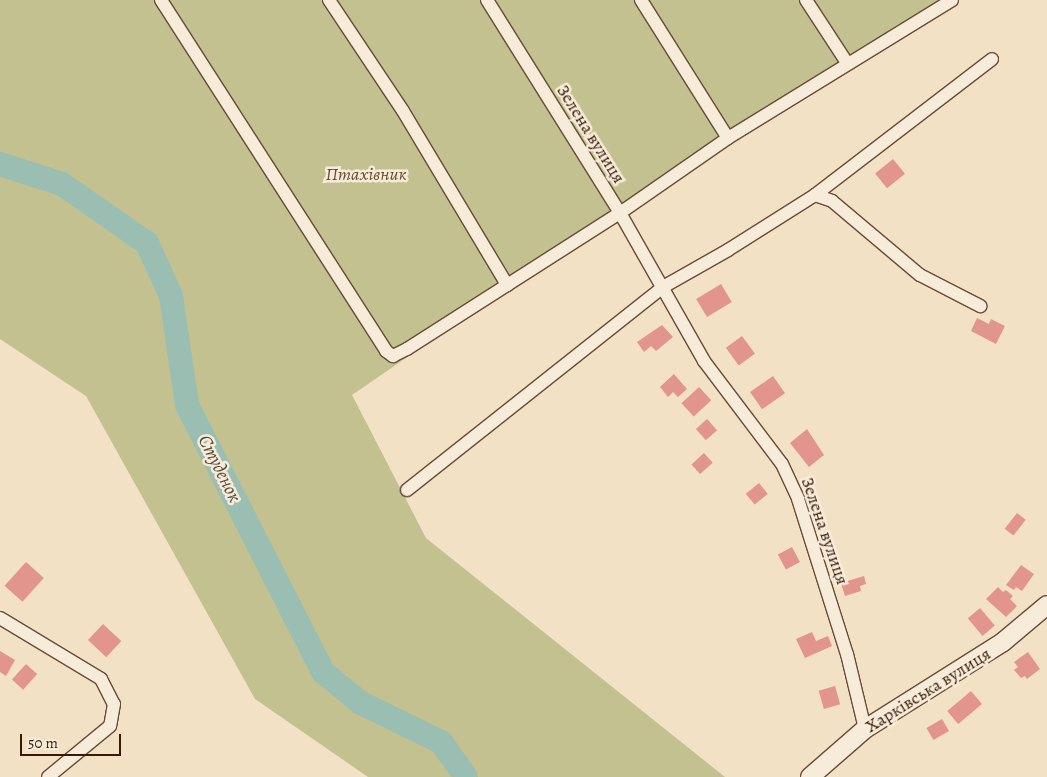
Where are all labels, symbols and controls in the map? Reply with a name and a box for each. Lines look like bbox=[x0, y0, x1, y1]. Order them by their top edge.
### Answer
street label: Зелена вулиця bbox=[552, 81, 630, 187]
park label: Птахівник bbox=[325, 163, 407, 185]
water label: Студенок bbox=[192, 431, 246, 507]
street label: Зелена вулиця bbox=[797, 475, 853, 587]
street label: Харківська вулиця bbox=[861, 643, 995, 737]
scale bar bbox=[22, 724, 124, 756]
text: 50 m bbox=[28, 733, 58, 753]

